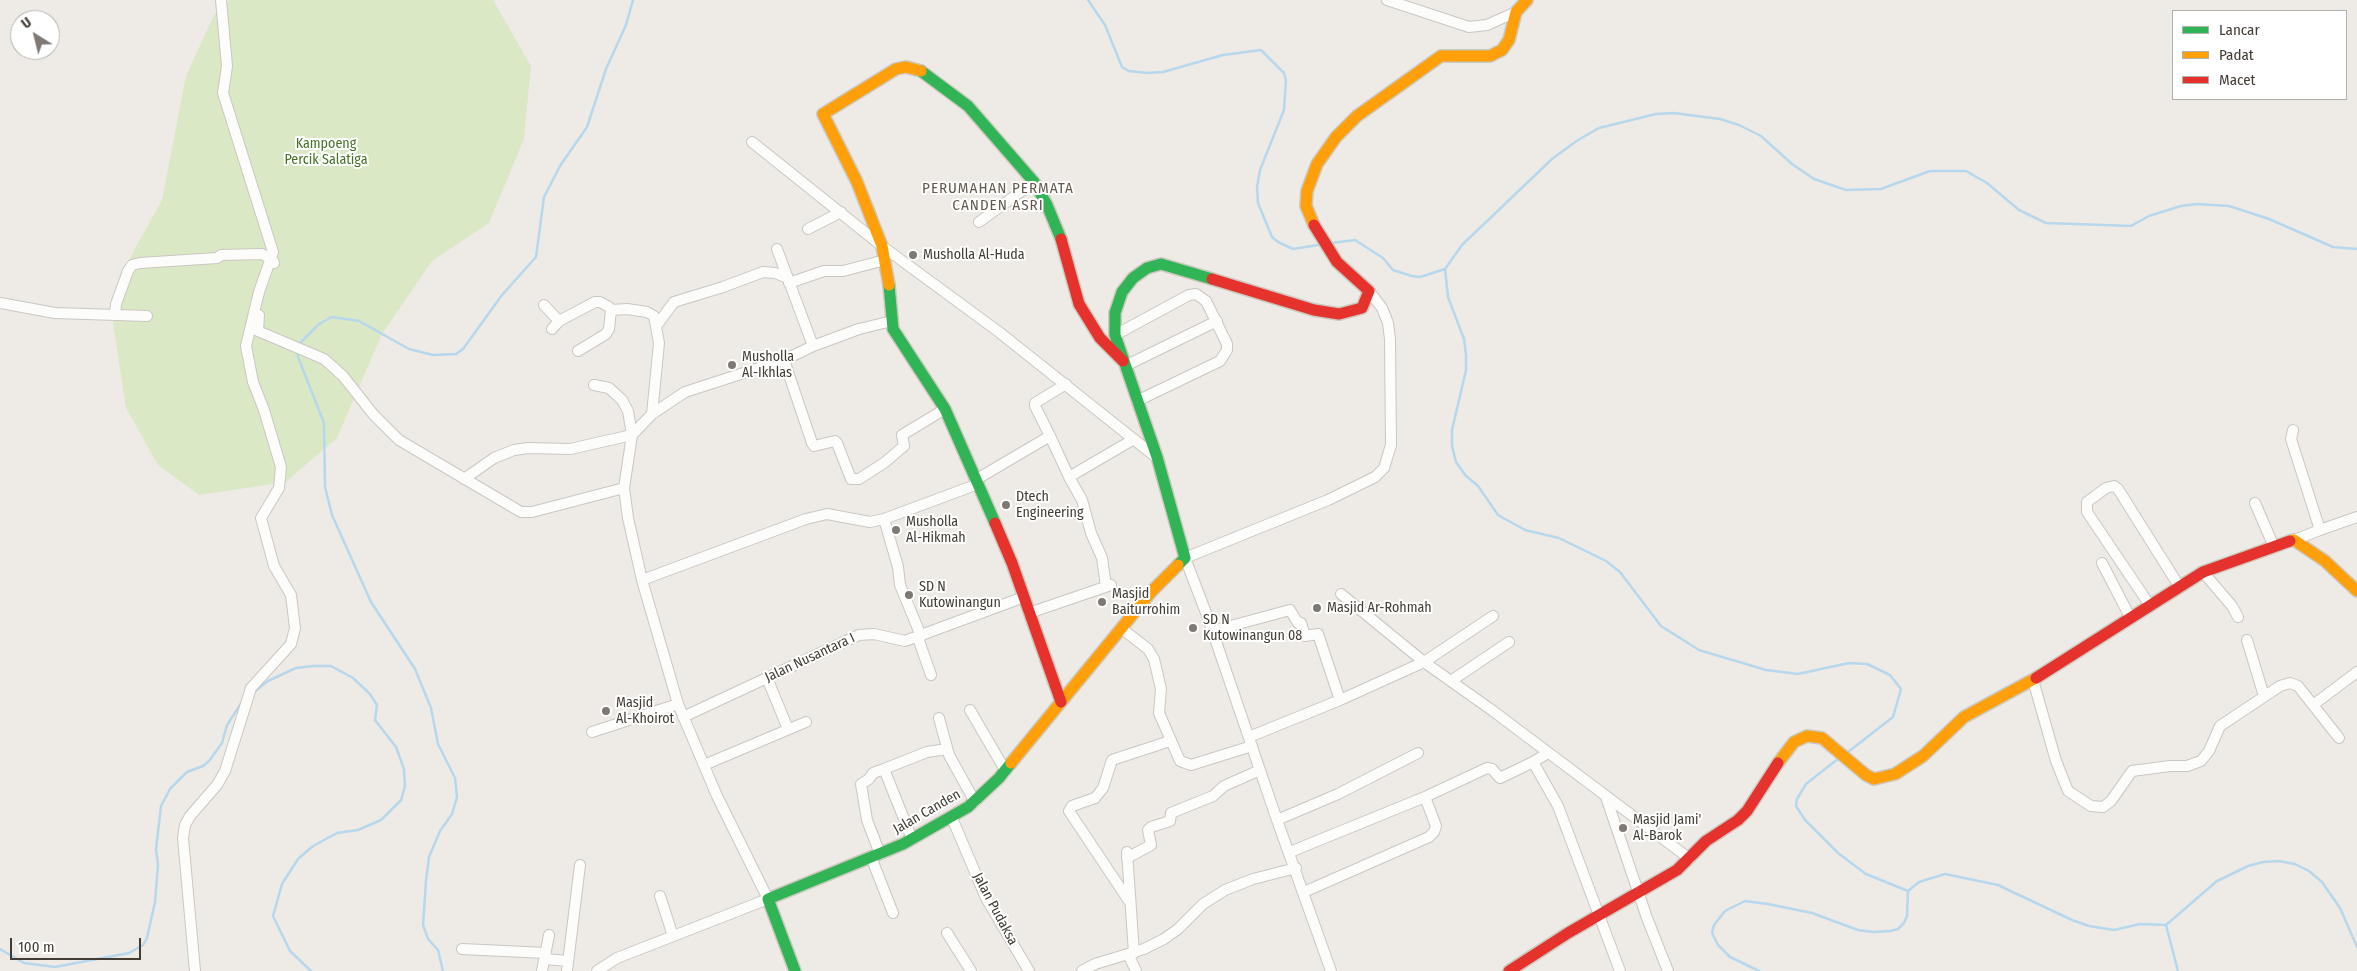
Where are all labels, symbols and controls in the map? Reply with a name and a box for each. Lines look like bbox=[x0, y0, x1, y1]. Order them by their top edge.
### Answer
north arrow bbox=[10, 10, 60, 60]
legend bbox=[2172, 10, 2347, 100]
text: U bbox=[18, 14, 35, 33]
text: Lancar bbox=[2219, 21, 2260, 39]
text: Padat bbox=[2219, 46, 2254, 64]
text: Macet bbox=[2219, 71, 2255, 89]
park label: Kampoeng Percik Salatiga bbox=[284, 136, 368, 168]
district label: PERUMAHAN PERMATA CANDEN ASRI bbox=[920, 180, 1076, 215]
place label: Musholla Al-Huda bbox=[923, 247, 1025, 263]
marker: Musholla Al-Huda bbox=[907, 249, 919, 261]
place label: Musholla Al-Ikhlas bbox=[742, 349, 794, 382]
marker: Musholla Al-Ikhlas bbox=[726, 359, 738, 371]
place label: Dtech Engineering bbox=[1016, 489, 1083, 522]
marker: Dtech Engineering bbox=[1000, 499, 1012, 511]
place label: Musholla Al-Hikmah bbox=[906, 514, 966, 546]
marker: Musholla Al-Hikmah bbox=[890, 524, 902, 536]
place label: SD N Kutowinangun bbox=[919, 579, 1001, 612]
place label: Masjid Baiturrohim bbox=[1112, 586, 1180, 618]
marker: SD N Kutowinangun bbox=[903, 589, 915, 601]
marker: Masjid Baiturrohim bbox=[1096, 596, 1108, 608]
place label: Masjid Ar-Rohmah bbox=[1327, 600, 1432, 616]
marker: Masjid Ar-Rohmah bbox=[1311, 602, 1323, 614]
place label: SD N Kutowinangun 08 bbox=[1203, 612, 1302, 644]
marker: SD N Kutowinangun 08 bbox=[1187, 622, 1199, 634]
street label: Jalan Nusantara I bbox=[762, 630, 858, 686]
place label: Masjid Al-Khoirot bbox=[616, 695, 674, 728]
marker: Masjid Al-Khoirot bbox=[600, 705, 612, 717]
street label: Jalan Canden bbox=[890, 786, 964, 838]
place label: Masjid Jami' Al-Barok bbox=[1633, 812, 1701, 844]
marker: Masjid Jami' Al-Barok bbox=[1617, 822, 1629, 834]
street label: Jalan Pudaksa bbox=[969, 870, 1021, 948]
scale bar bbox=[12, 928, 144, 960]
text: 100 m bbox=[18, 938, 55, 956]

